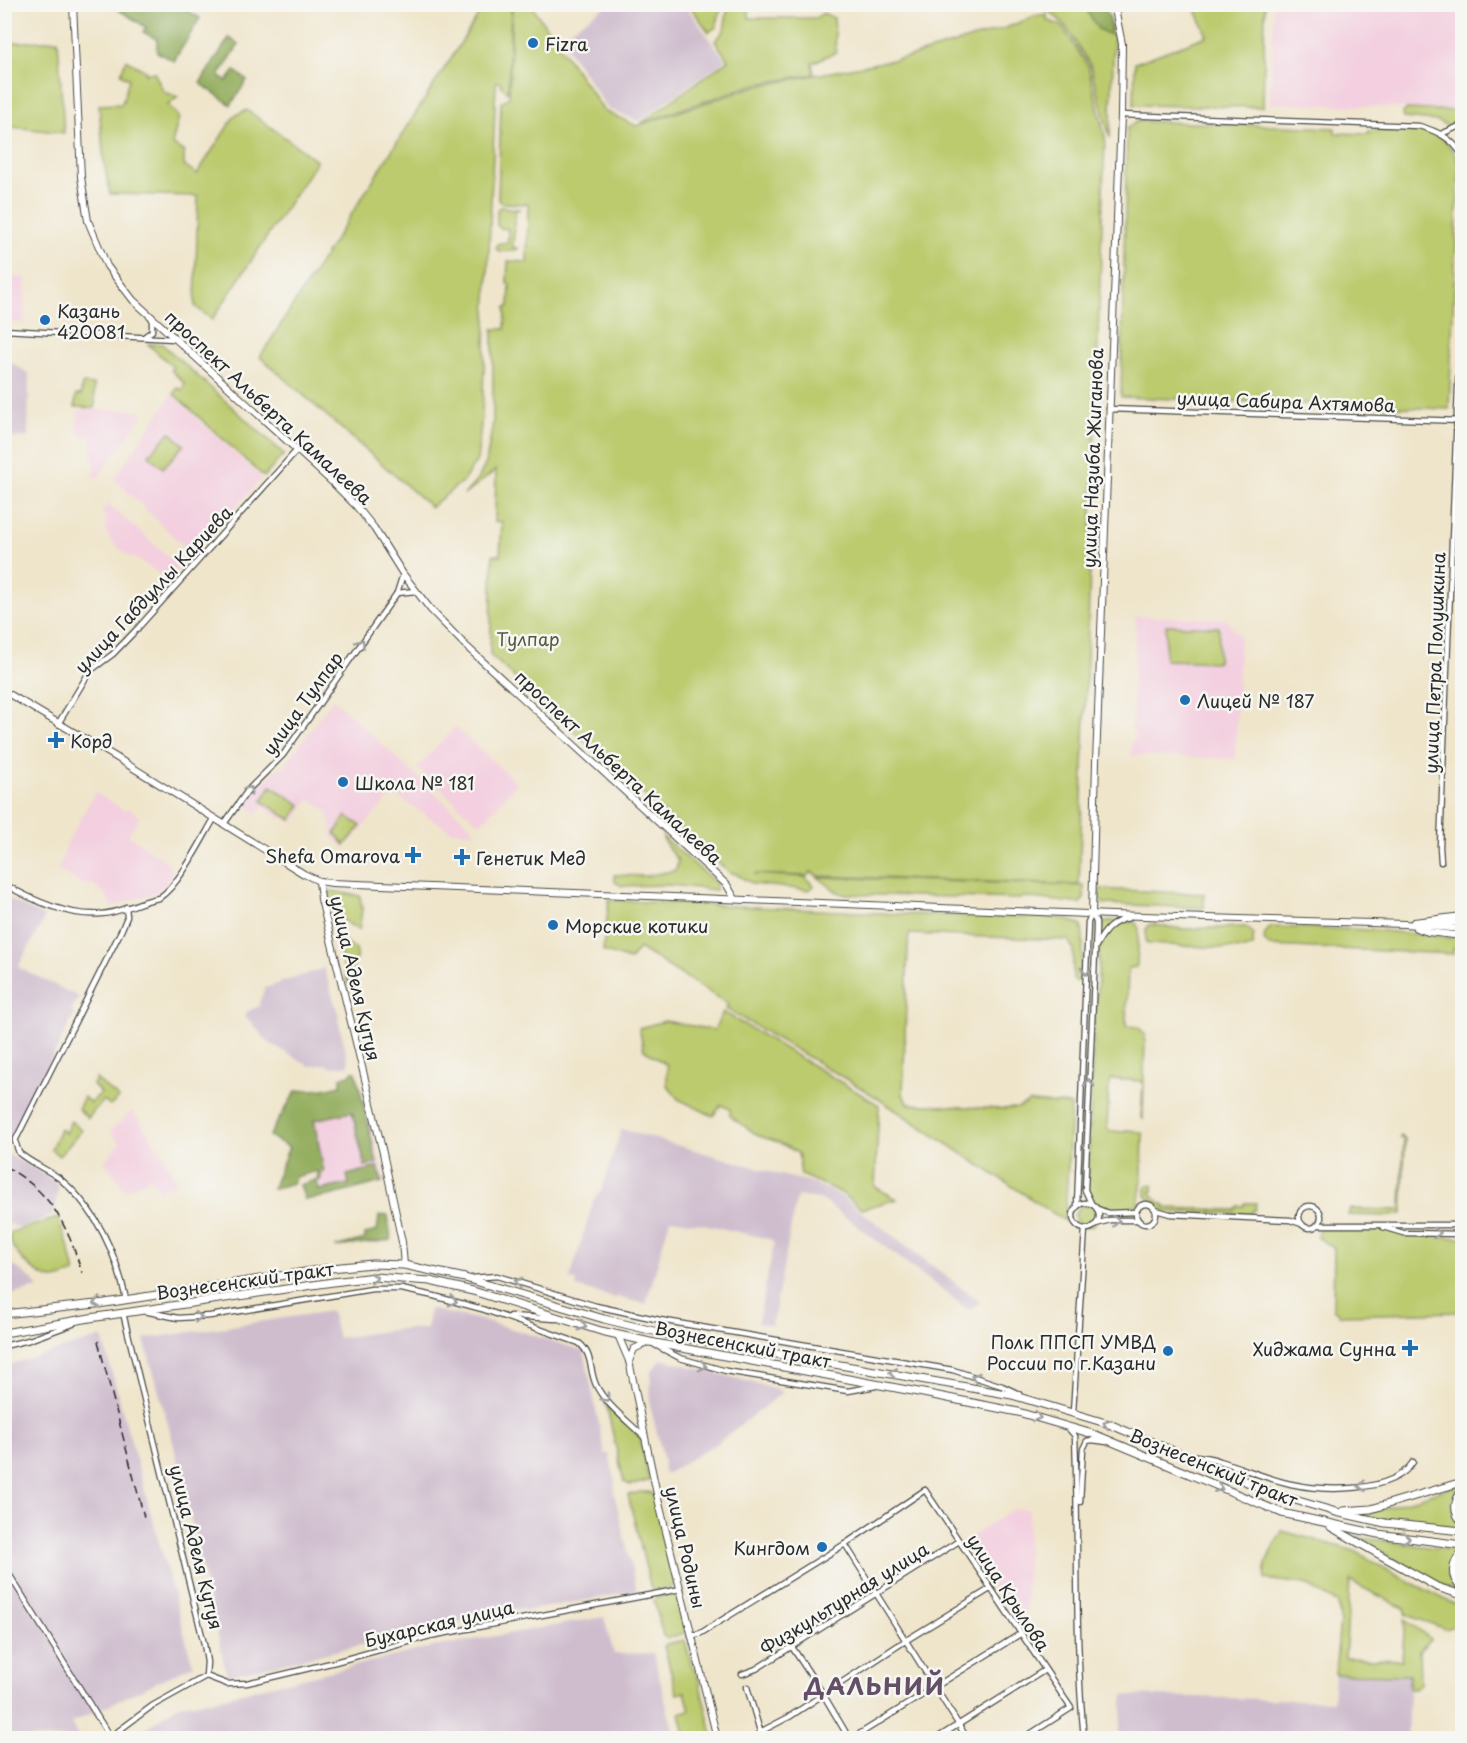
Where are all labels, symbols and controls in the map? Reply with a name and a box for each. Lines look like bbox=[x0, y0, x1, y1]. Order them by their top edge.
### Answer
place label: Fizra bbox=[545, 30, 588, 57]
marker: Fizra bbox=[526, 36, 540, 50]
place label: Казань 420081 bbox=[57, 297, 125, 345]
street label: проспект Альберта Камалеева bbox=[159, 303, 379, 511]
marker: Казань 420081 bbox=[38, 313, 52, 327]
street label: улица Назиба Жиганова bbox=[1075, 347, 1109, 568]
street label: улица Сабира Ахтямова bbox=[1176, 384, 1396, 418]
street label: улица Габдуллы Кариева bbox=[68, 498, 239, 679]
street label: улица Петра Полушкина bbox=[1417, 551, 1451, 774]
park label: Тулпар bbox=[496, 625, 560, 652]
one-way arrow bbox=[354, 639, 365, 650]
street label: улица Тулпар bbox=[255, 646, 349, 760]
street label: проспект Альберта Камалеева bbox=[509, 663, 729, 871]
place label: Лицей № 187 bbox=[1197, 687, 1314, 714]
marker: Лицей № 187 bbox=[1178, 693, 1192, 707]
place label: Корд bbox=[70, 727, 113, 754]
marker: Корд bbox=[47, 731, 65, 749]
place label: Школа № 181 bbox=[355, 769, 474, 796]
marker: Школа № 181 bbox=[336, 775, 350, 789]
one-way arrow bbox=[242, 786, 253, 797]
place label: Shefa Omarova bbox=[265, 842, 400, 869]
place label: Генетик Мед bbox=[476, 844, 586, 871]
marker: Shefa Omarova bbox=[404, 846, 422, 864]
marker: Генетик Мед bbox=[453, 848, 471, 866]
street label: улица Аделя Кутуя bbox=[324, 893, 388, 1063]
place label: Морские котики bbox=[565, 912, 709, 939]
marker: Морские котики bbox=[546, 918, 560, 932]
one-way arrow bbox=[1079, 966, 1092, 975]
one-way arrow bbox=[1083, 1079, 1095, 1088]
one-way arrow bbox=[1112, 1214, 1121, 1227]
one-way arrow bbox=[1433, 1226, 1442, 1239]
street label: Вознесенский тракт bbox=[154, 1254, 336, 1306]
one-way arrow bbox=[369, 1272, 378, 1285]
one-way arrow bbox=[513, 1277, 524, 1289]
one-way arrow bbox=[448, 1293, 458, 1306]
one-way arrow bbox=[92, 1297, 101, 1309]
one-way arrow bbox=[194, 1311, 203, 1324]
street label: Вознесенский тракт bbox=[652, 1314, 834, 1374]
one-way arrow bbox=[577, 1319, 588, 1331]
place label: Полк ППСП УМВД России по г.Казани bbox=[987, 1328, 1156, 1376]
place label: Хиджама Сунна bbox=[1253, 1335, 1397, 1362]
marker: Хиджама Сунна bbox=[1401, 1339, 1419, 1357]
marker: Полк ППСП УМВД России по г.Казани bbox=[1161, 1344, 1175, 1358]
one-way arrow bbox=[698, 1358, 708, 1371]
one-way arrow bbox=[888, 1367, 898, 1380]
one-way arrow bbox=[970, 1372, 981, 1384]
one-way arrow bbox=[599, 1391, 610, 1402]
one-way arrow bbox=[1032, 1410, 1042, 1423]
one-way arrow bbox=[1102, 1419, 1113, 1431]
street label: Вознесенский тракт bbox=[1126, 1421, 1303, 1513]
street label: улица Аделя Кутуя bbox=[163, 1462, 231, 1632]
one-way arrow bbox=[1358, 1479, 1367, 1492]
one-way arrow bbox=[1213, 1480, 1223, 1493]
street label: улица Родины bbox=[659, 1483, 713, 1611]
street label: улица Крылова bbox=[961, 1528, 1058, 1657]
one-way arrow bbox=[1402, 1531, 1411, 1543]
place label: Кингдом bbox=[733, 1534, 810, 1561]
street label: Физкультурная улица bbox=[754, 1535, 934, 1661]
marker: Кингдом bbox=[815, 1540, 829, 1554]
street label: Бухарская улица bbox=[362, 1593, 517, 1653]
district label: ДАЛЬНИЙ bbox=[804, 1667, 945, 1703]

